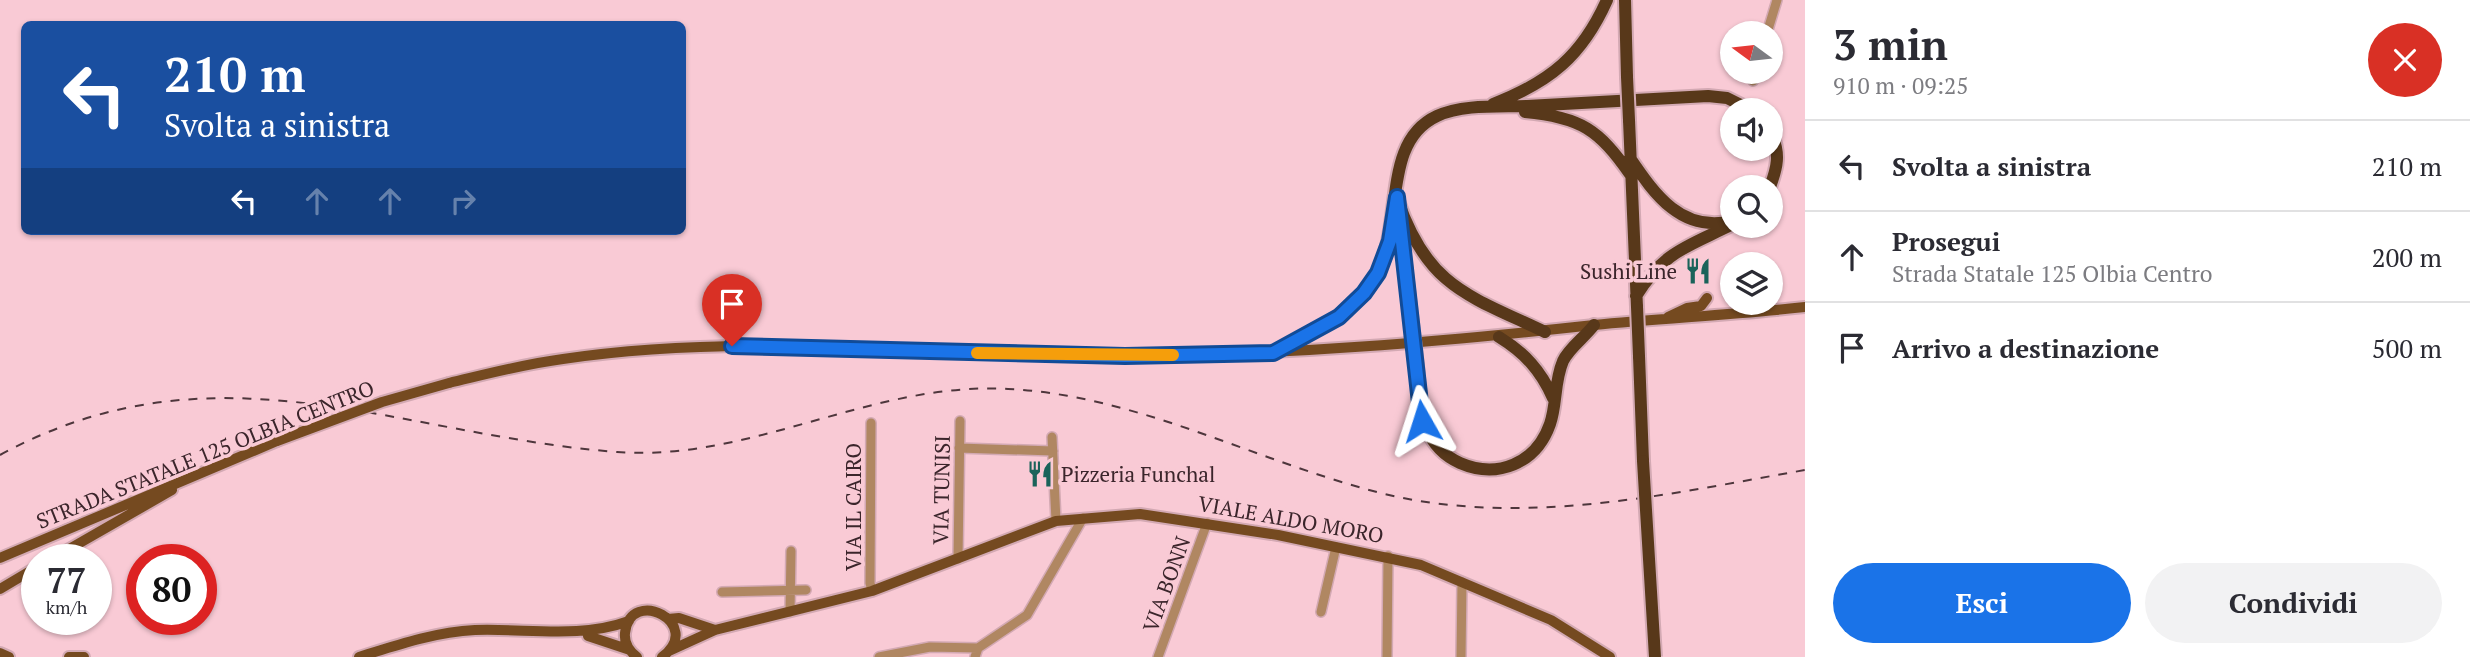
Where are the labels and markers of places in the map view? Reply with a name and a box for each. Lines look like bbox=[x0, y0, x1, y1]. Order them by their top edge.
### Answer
restaurant icon: Sushi Line bbox=[1683, 256, 1713, 286]
place label: Sushi Line bbox=[1580, 257, 1677, 285]
pin bbox=[702, 274, 762, 346]
restaurant icon: Pizzeria Funchal bbox=[1025, 459, 1055, 489]
place label: Pizzeria Funchal bbox=[1061, 460, 1215, 488]

